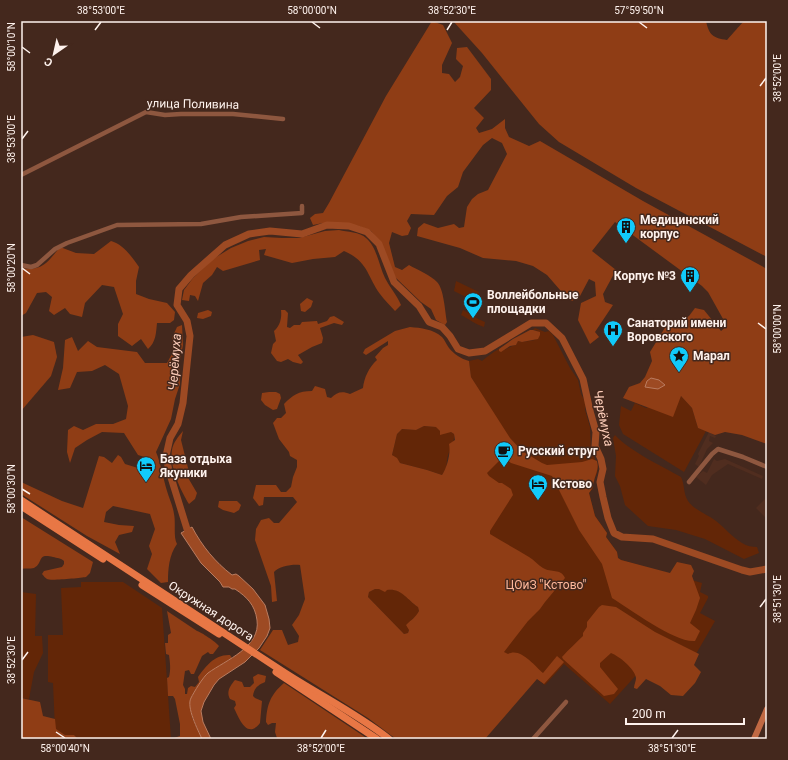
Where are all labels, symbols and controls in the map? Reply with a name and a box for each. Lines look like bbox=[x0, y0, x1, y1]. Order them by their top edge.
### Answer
text: 38°53'00"E bbox=[77, 5, 125, 16]
text: 58°00'00"N bbox=[287, 5, 337, 16]
text: 38°52'30"E bbox=[428, 5, 476, 16]
text: 57°59'50"N bbox=[614, 5, 664, 16]
text: 58°00'10"N bbox=[6, 22, 17, 72]
north arrow bbox=[34, 34, 74, 74]
text: С bbox=[42, 54, 55, 69]
text: 38°52'00"E bbox=[772, 54, 783, 102]
street label: улица Поливина bbox=[147, 96, 239, 112]
text: 38°53'00"E bbox=[6, 115, 17, 163]
place label: Медицинский корпус bbox=[640, 213, 719, 241]
building icon: Медицинский корпус bbox=[615, 216, 637, 244]
text: 58°00'20"N bbox=[6, 243, 17, 293]
building icon: Корпус №3 bbox=[679, 265, 701, 293]
place label: Корпус №3 bbox=[614, 269, 676, 283]
place label: Воллейбольные площадки bbox=[487, 288, 579, 316]
sports icon: Воллейбольные площадки bbox=[462, 291, 484, 319]
text: 58°00'00"N bbox=[772, 304, 783, 354]
place label: Санаторий имени Воровского bbox=[627, 316, 727, 344]
hospital icon: Санаторий имени Воровского bbox=[602, 319, 624, 347]
water label: Черёмуха bbox=[165, 333, 184, 391]
place icon: Марал bbox=[668, 345, 690, 373]
place label: Марал bbox=[693, 349, 730, 363]
water label: Черёмуха bbox=[590, 388, 617, 448]
cafe icon: Русский струг bbox=[493, 440, 515, 468]
place label: Русский струг bbox=[518, 444, 598, 458]
place label: База отдыха Якуники bbox=[159, 452, 232, 480]
hotel icon: База отдыха Якуники bbox=[135, 455, 157, 483]
text: 58°00'30"N bbox=[6, 464, 17, 514]
hotel icon: Кстово bbox=[527, 473, 549, 501]
place label: Кстово bbox=[552, 477, 592, 491]
text: 38°51'30"E bbox=[772, 575, 783, 623]
street label: Окружная дорога bbox=[166, 578, 256, 644]
park label: ЦОиЗ "Кстово" bbox=[506, 578, 587, 592]
text: 38°52'30"E bbox=[6, 636, 17, 684]
scale bar bbox=[626, 700, 744, 726]
text: 200 m bbox=[632, 707, 666, 721]
text: 58°00'40"N bbox=[40, 743, 90, 754]
text: 38°52'00"E bbox=[297, 743, 345, 754]
text: 38°51'30"E bbox=[648, 743, 696, 754]

